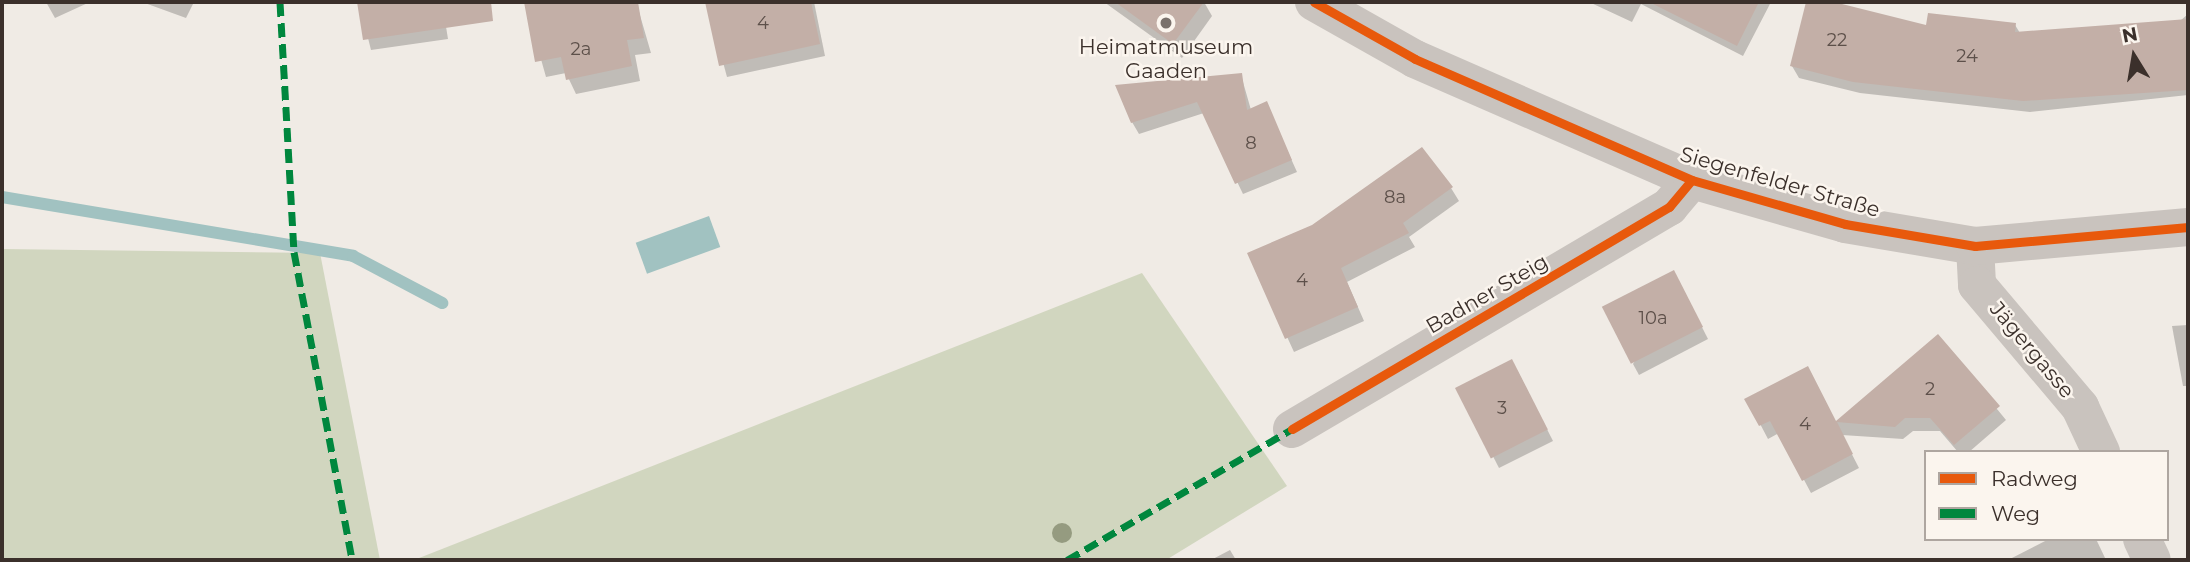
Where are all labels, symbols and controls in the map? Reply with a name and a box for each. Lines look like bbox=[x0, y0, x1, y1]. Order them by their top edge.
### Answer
house number: 4 bbox=[757, 12, 769, 34]
marker: Heimatmuseum Gaaden bbox=[1158, 15, 1174, 31]
north arrow bbox=[2099, 21, 2169, 91]
text: N bbox=[2120, 22, 2140, 48]
house number: 22 bbox=[1827, 29, 1847, 51]
place label: Heimatmuseum Gaaden bbox=[1079, 34, 1253, 84]
house number: 2a bbox=[571, 38, 591, 60]
house number: 24 bbox=[1956, 45, 1978, 67]
house number: 8 bbox=[1245, 132, 1257, 154]
street label: Siegenfelder Straße bbox=[1677, 141, 1883, 223]
house number: 8a bbox=[1384, 186, 1406, 208]
street label: Badner Steig bbox=[1421, 249, 1553, 339]
house number: 4 bbox=[1296, 269, 1308, 291]
street label: Jägergasse bbox=[1984, 297, 2080, 403]
house number: 10a bbox=[1638, 307, 1668, 329]
house number: 2 bbox=[1925, 378, 1935, 400]
house number: 3 bbox=[1497, 397, 1507, 419]
house number: 4 bbox=[1799, 413, 1811, 435]
legend bbox=[1924, 450, 2169, 541]
text: Radweg bbox=[1991, 466, 2078, 491]
text: Weg bbox=[1991, 501, 2040, 526]

